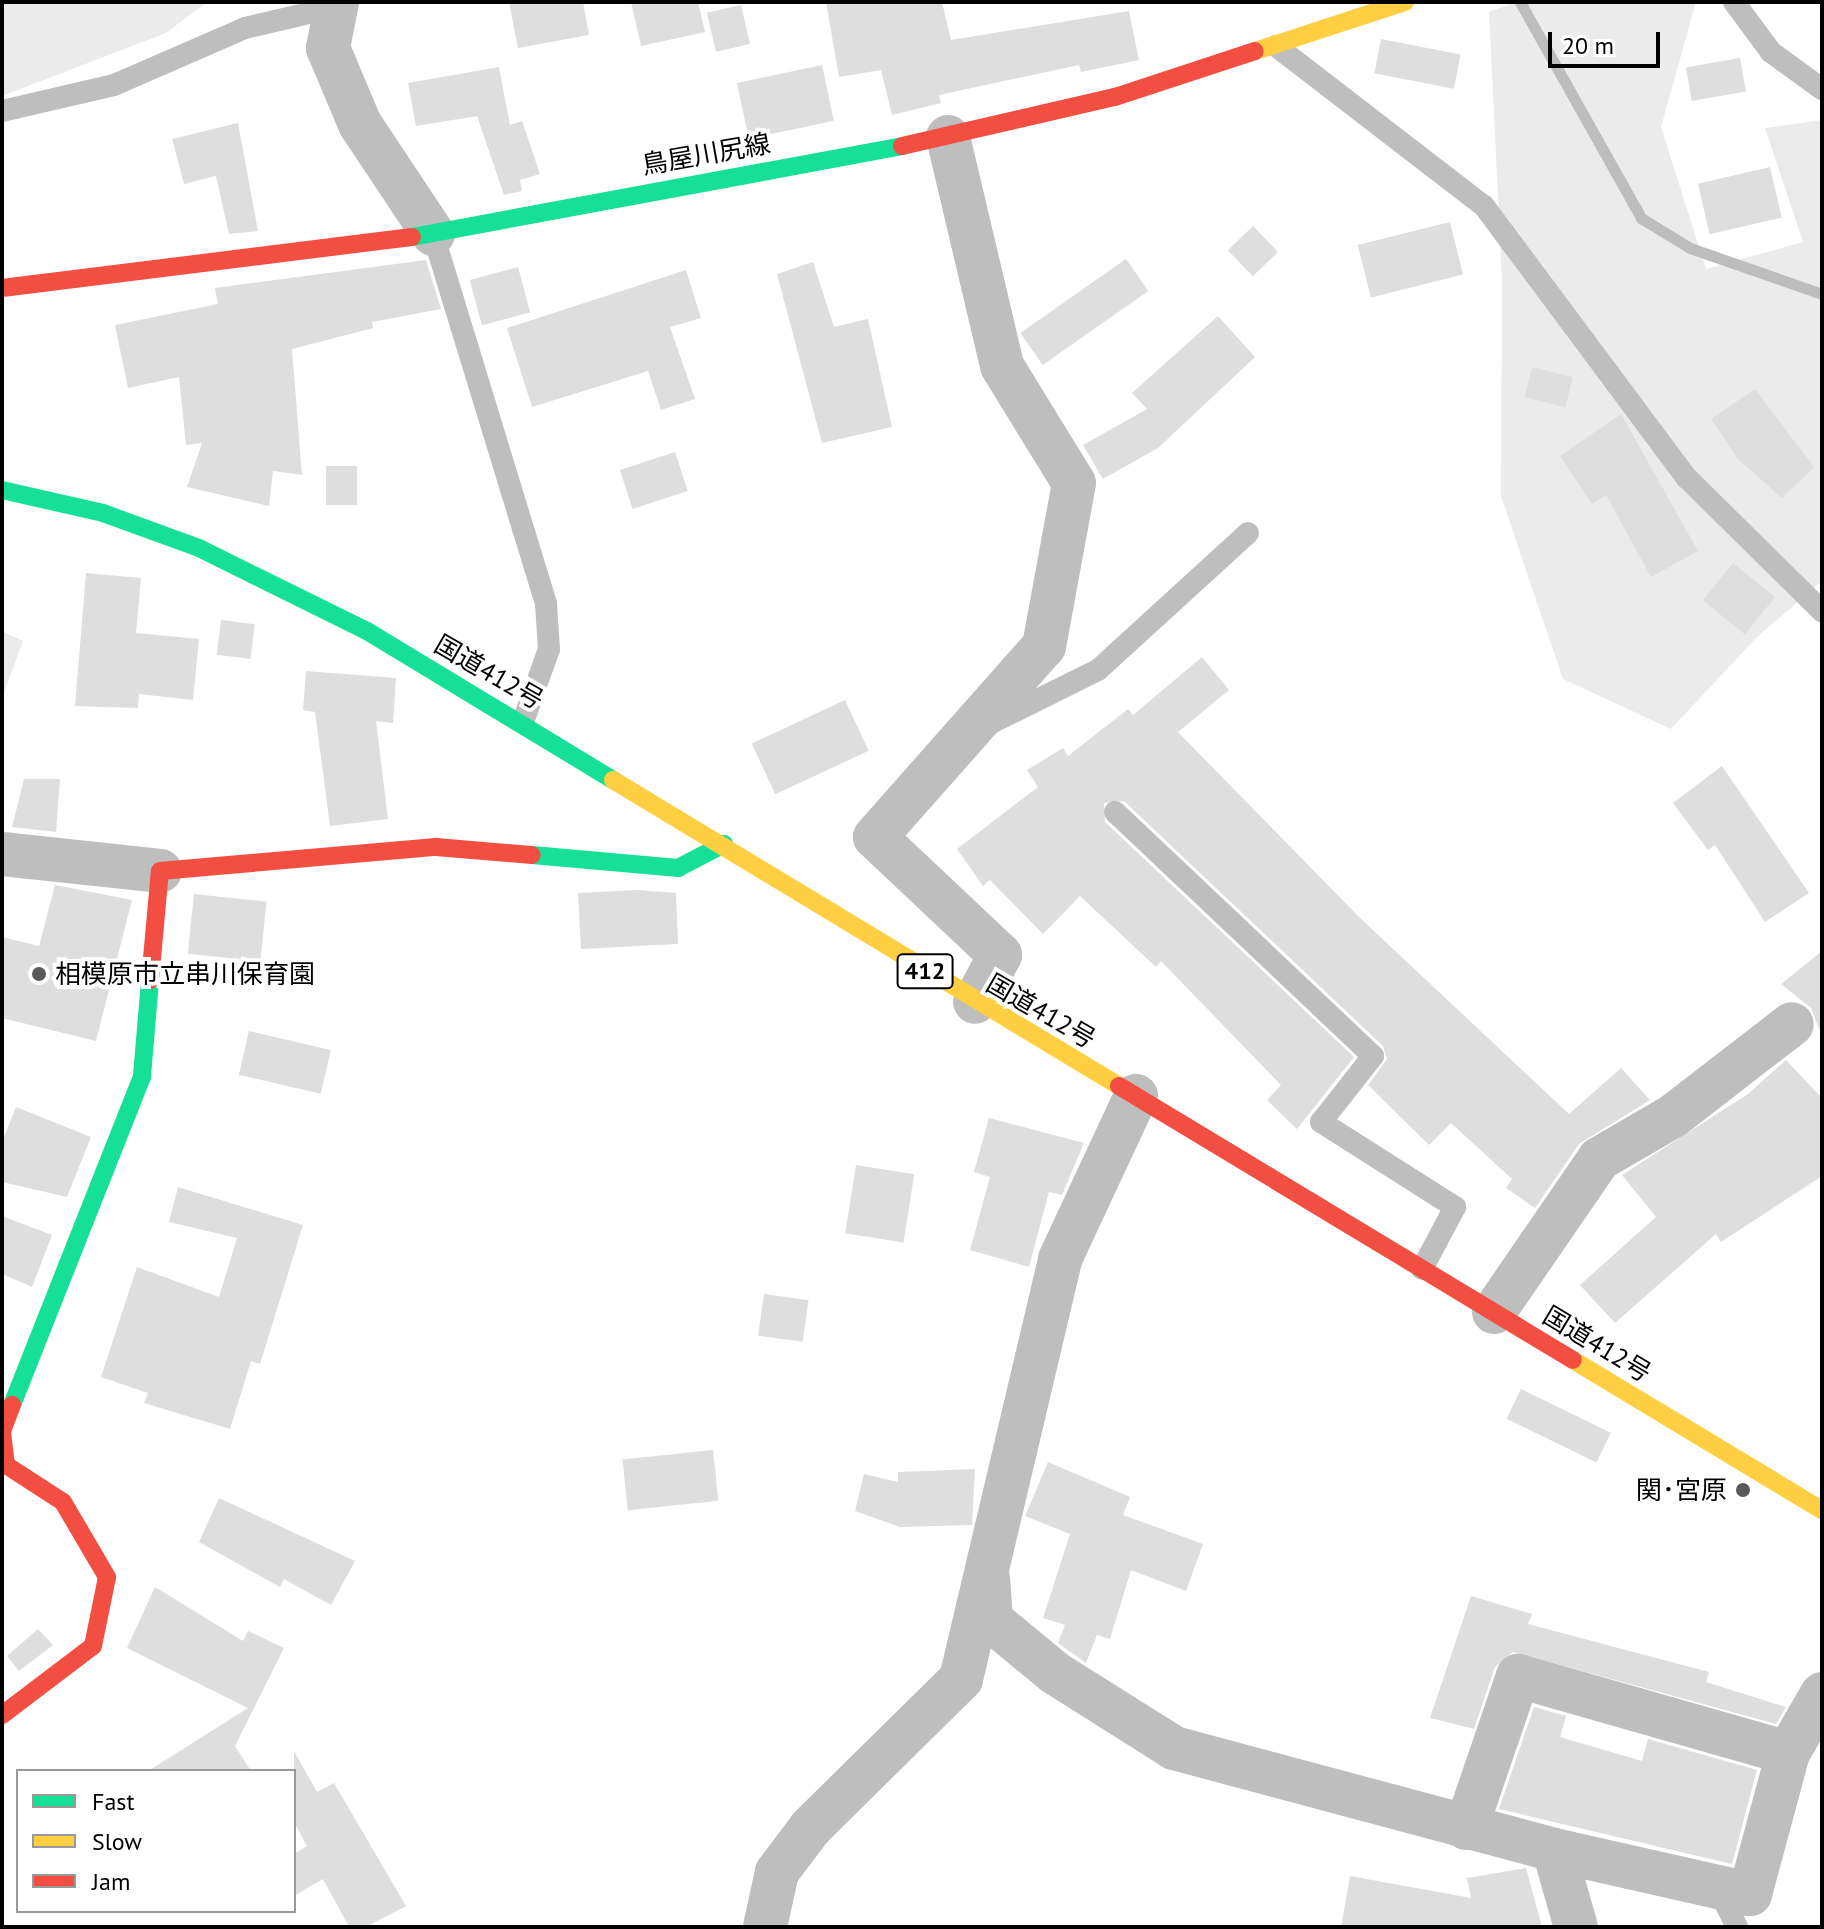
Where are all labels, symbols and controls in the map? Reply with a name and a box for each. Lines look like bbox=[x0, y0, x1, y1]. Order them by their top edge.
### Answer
scale bar bbox=[1552, 16, 1664, 66]
text: 20 m bbox=[1562, 30, 1614, 61]
street label: 鳥屋川尻線 bbox=[639, 127, 773, 181]
street label: 国道412号 bbox=[429, 628, 549, 716]
road number: 412 bbox=[895, 951, 955, 991]
place label: 相模原市立串川保育園 bbox=[55, 958, 315, 990]
marker: 相模原市立串川保育園 bbox=[30, 965, 48, 983]
street label: 国道412号 bbox=[981, 967, 1101, 1055]
street label: 国道412号 bbox=[1537, 1300, 1657, 1388]
place label: 関･宮原 bbox=[1636, 1474, 1727, 1506]
marker: 関･宮原 bbox=[1734, 1481, 1752, 1499]
legend bbox=[16, 1769, 296, 1913]
text: Fast bbox=[92, 1786, 135, 1817]
text: Slow bbox=[92, 1826, 142, 1857]
text: Jam bbox=[92, 1866, 130, 1897]

